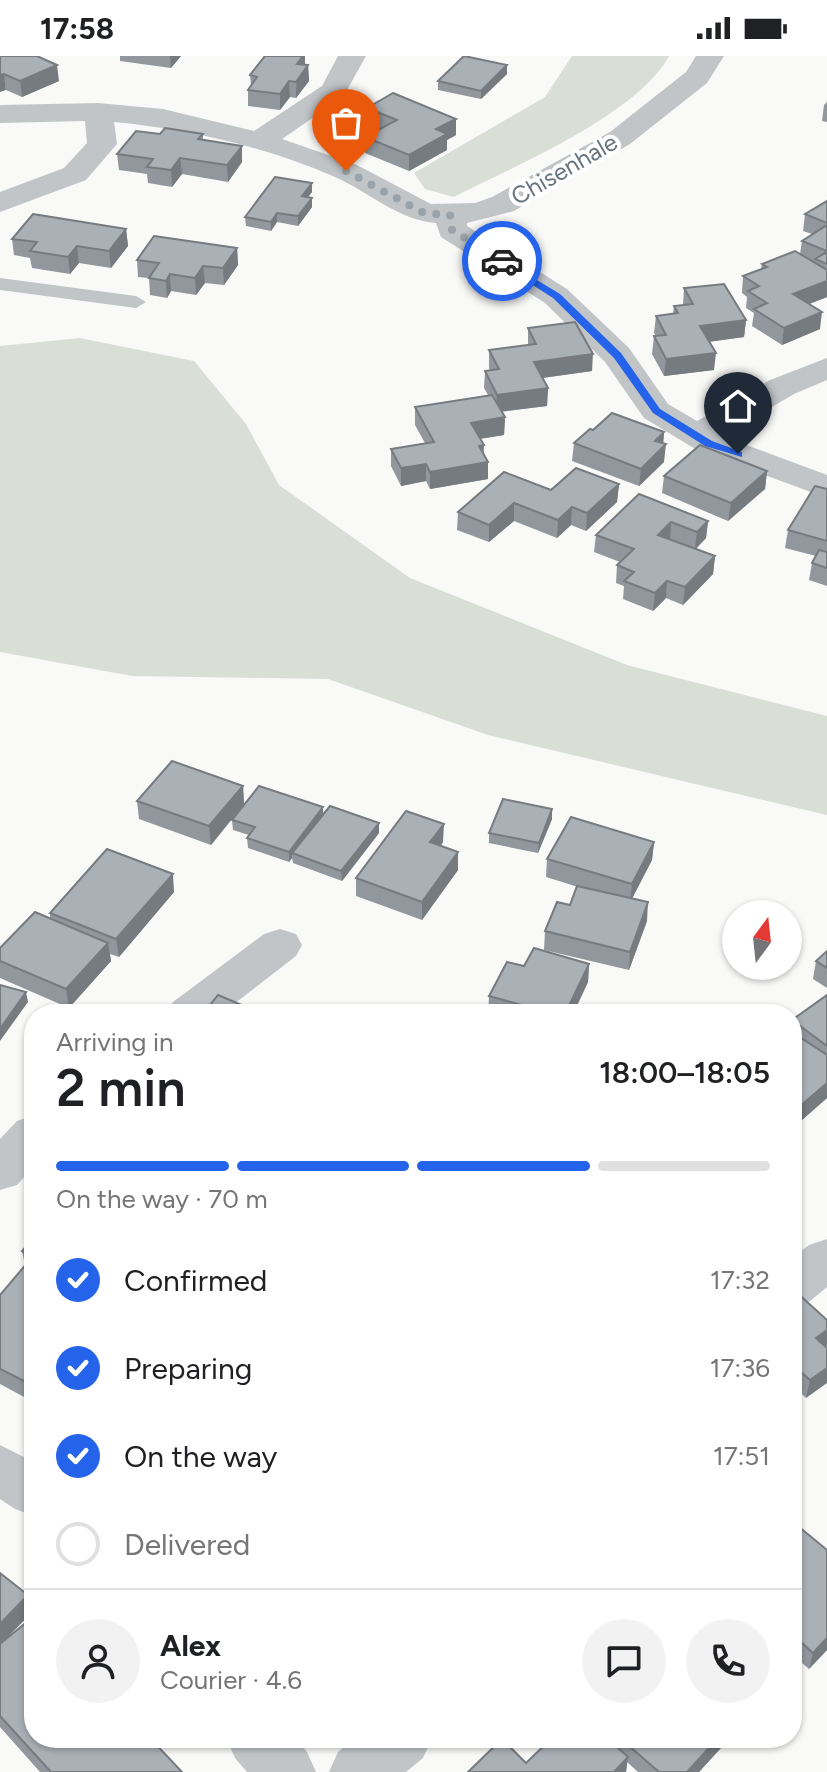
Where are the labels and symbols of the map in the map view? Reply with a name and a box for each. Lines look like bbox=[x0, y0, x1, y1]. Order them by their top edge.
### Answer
pin bbox=[312, 89, 380, 171]
street label: Chisenhale bbox=[506, 127, 622, 211]
courier bbox=[462, 221, 542, 301]
pin bbox=[704, 372, 772, 454]
north arrow bbox=[722, 900, 802, 980]

